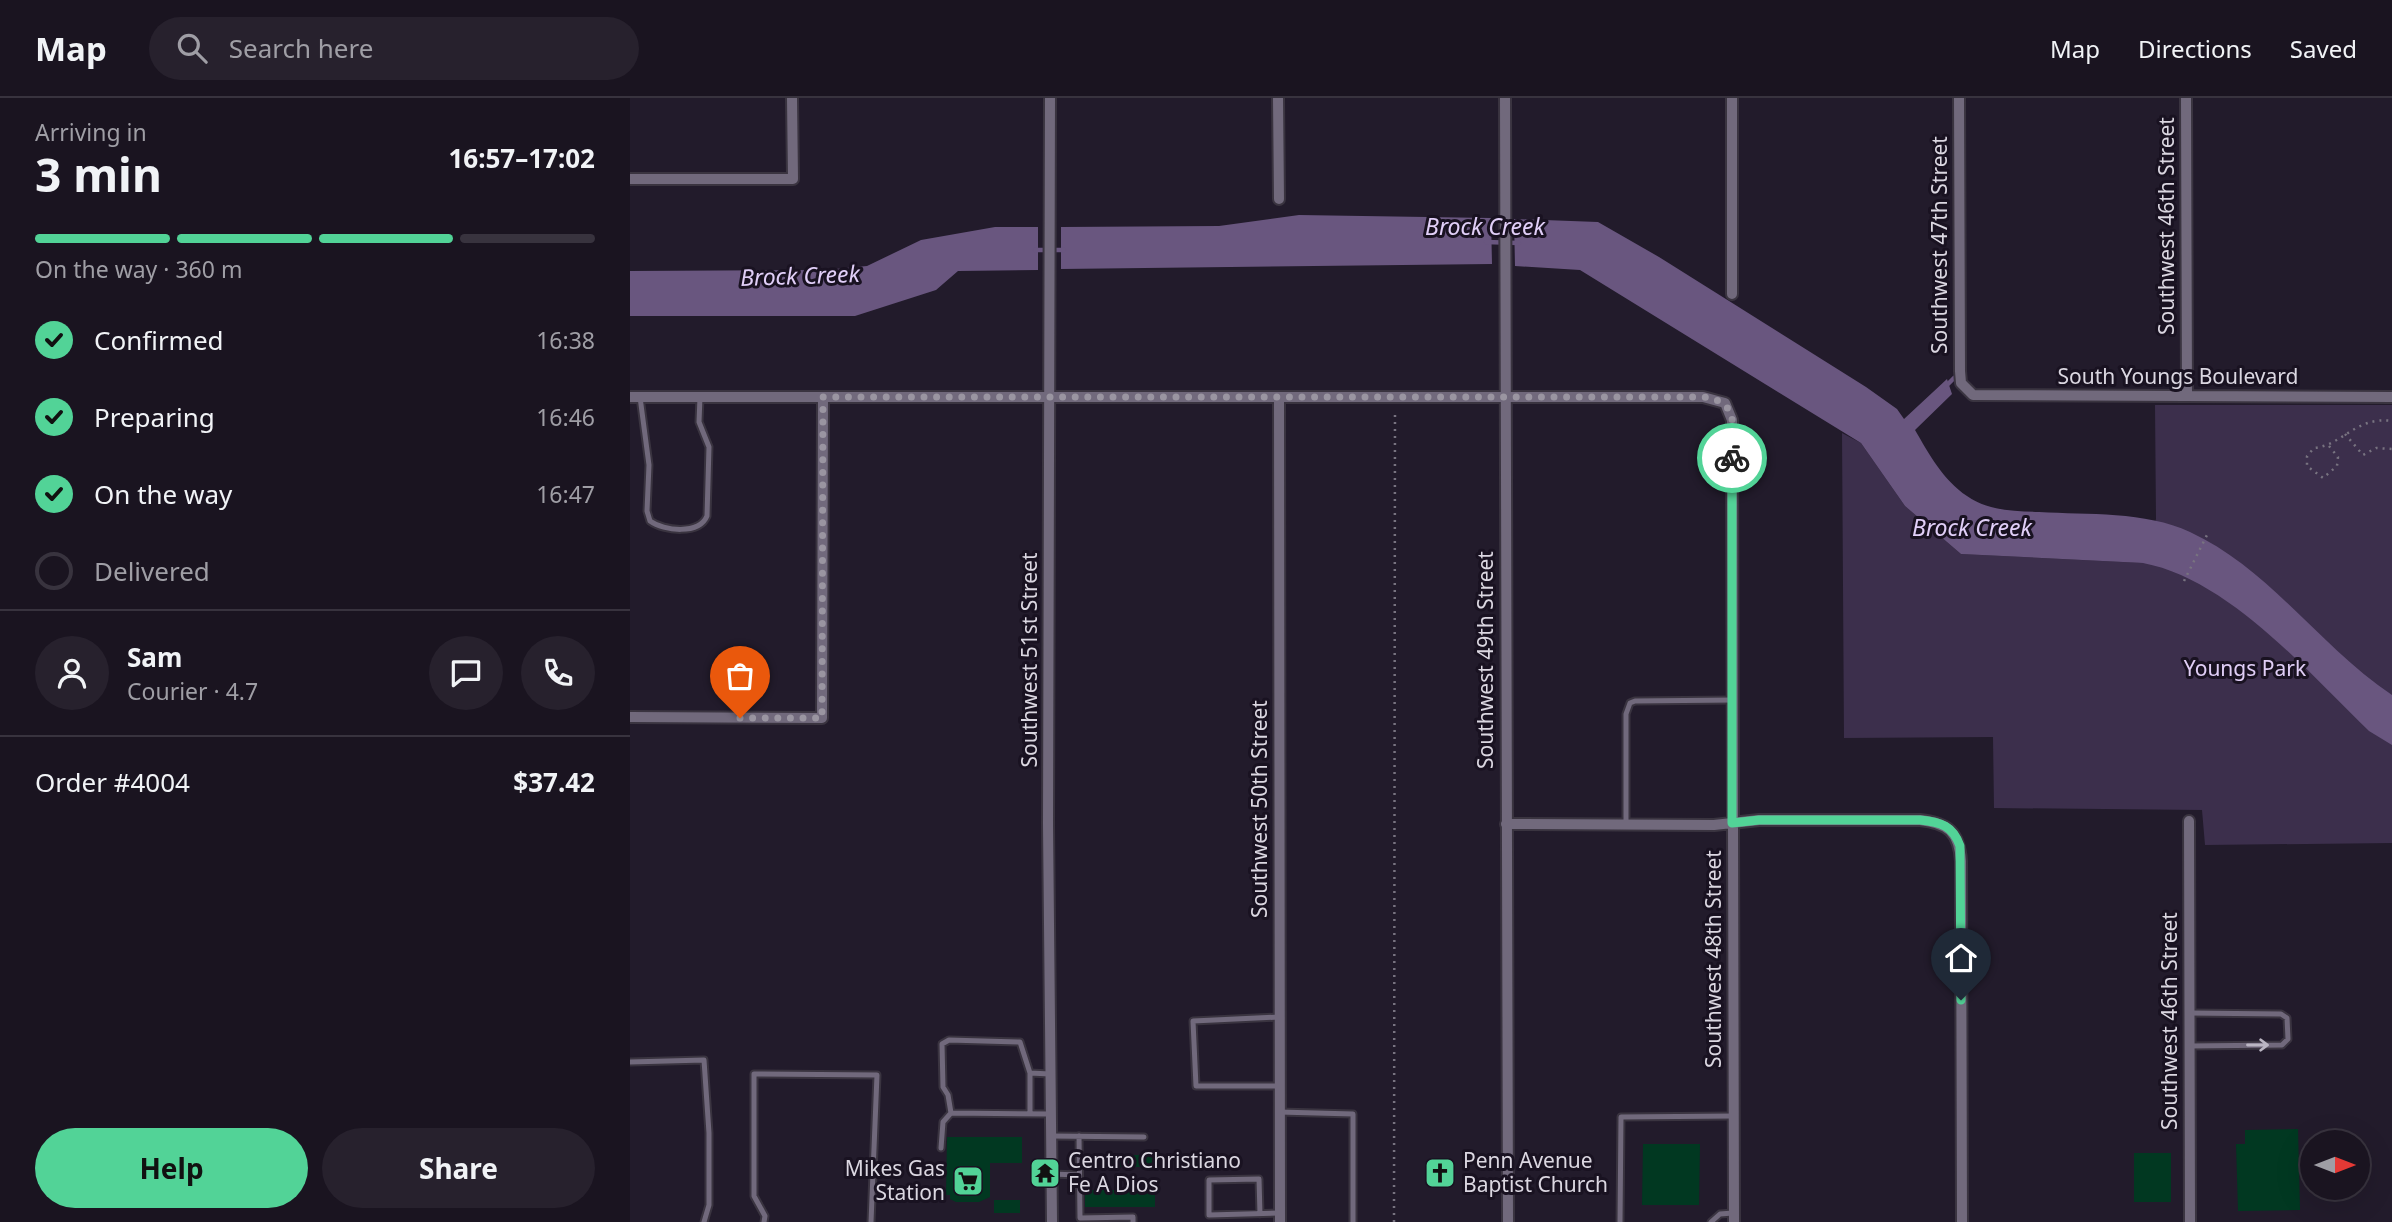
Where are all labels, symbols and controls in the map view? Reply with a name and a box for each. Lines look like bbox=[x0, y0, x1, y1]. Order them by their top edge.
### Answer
search box bbox=[149, 17, 639, 80]
text: Map bbox=[35, 26, 107, 71]
icon: search bbox=[173, 29, 211, 67]
text: Search here bbox=[229, 30, 373, 66]
text: Map bbox=[2050, 32, 2100, 65]
text: Directions bbox=[2138, 32, 2252, 65]
text: Saved bbox=[2290, 32, 2357, 65]
text: Arriving in bbox=[35, 116, 147, 148]
street label: Southwest 46th Street bbox=[2152, 117, 2180, 335]
street label: Southwest 47th Street bbox=[1925, 136, 1953, 354]
text: 16:57–17:02 bbox=[448, 140, 595, 176]
text: 3 min bbox=[35, 143, 162, 205]
water label: Brock Creek bbox=[1425, 210, 1546, 242]
text: On the way · 360 m bbox=[35, 253, 242, 285]
water label: Brock Creek bbox=[740, 257, 862, 293]
icon: check bbox=[35, 321, 73, 359]
text: Confirmed bbox=[94, 322, 224, 358]
text: 16:38 bbox=[536, 324, 595, 356]
street label: South Youngs Boulevard bbox=[2058, 362, 2298, 390]
icon: check bbox=[35, 398, 73, 436]
text: Preparing bbox=[94, 399, 215, 435]
text: 16:46 bbox=[536, 401, 595, 433]
courier bbox=[1697, 423, 1767, 493]
icon: bike bbox=[1713, 439, 1751, 477]
icon: check bbox=[35, 475, 73, 513]
text: On the way bbox=[94, 476, 232, 512]
text: 16:47 bbox=[536, 478, 595, 510]
water label: Brock Creek bbox=[1912, 511, 2033, 543]
street label: Southwest 49th Street bbox=[1471, 551, 1499, 769]
street label: Southwest 51st Street bbox=[1015, 552, 1043, 767]
text: Delivered bbox=[94, 553, 210, 589]
button: person bbox=[35, 636, 109, 710]
button: chat bbox=[429, 636, 503, 710]
button: phone bbox=[521, 636, 595, 710]
text: Sam bbox=[127, 639, 182, 675]
pin bbox=[710, 646, 770, 718]
park label: Youngs Park bbox=[2184, 654, 2307, 682]
icon: bag bbox=[721, 657, 759, 695]
text: Courier · 4.7 bbox=[127, 675, 258, 707]
street label: Southwest 50th Street bbox=[1245, 700, 1273, 918]
text: Order #4004 bbox=[35, 764, 190, 800]
text: $37.42 bbox=[513, 764, 595, 800]
street label: Southwest 48th Street bbox=[1699, 850, 1727, 1068]
street label: Southwest 46th Street bbox=[2155, 912, 2183, 1130]
pin bbox=[1931, 928, 1991, 1000]
icon: home bbox=[1942, 939, 1980, 977]
one-way arrow bbox=[2246, 1038, 2269, 1052]
button: Help bbox=[35, 1128, 308, 1208]
button: Share bbox=[322, 1128, 595, 1208]
north arrow bbox=[2300, 1130, 2370, 1200]
map controls bbox=[2300, 1130, 2370, 1200]
place label: Centro Christiano Fe A Dios bbox=[1068, 1146, 1241, 1198]
place label: Penn Avenue Baptist Church bbox=[1463, 1146, 1608, 1198]
place label: Mikes Gas Station bbox=[845, 1154, 945, 1206]
temple icon: Centro Christiano Fe A Dios bbox=[1028, 1156, 1062, 1190]
church icon: Penn Avenue Baptist Church bbox=[1423, 1156, 1457, 1190]
supermarket icon: Mikes Gas Station bbox=[951, 1164, 985, 1198]

